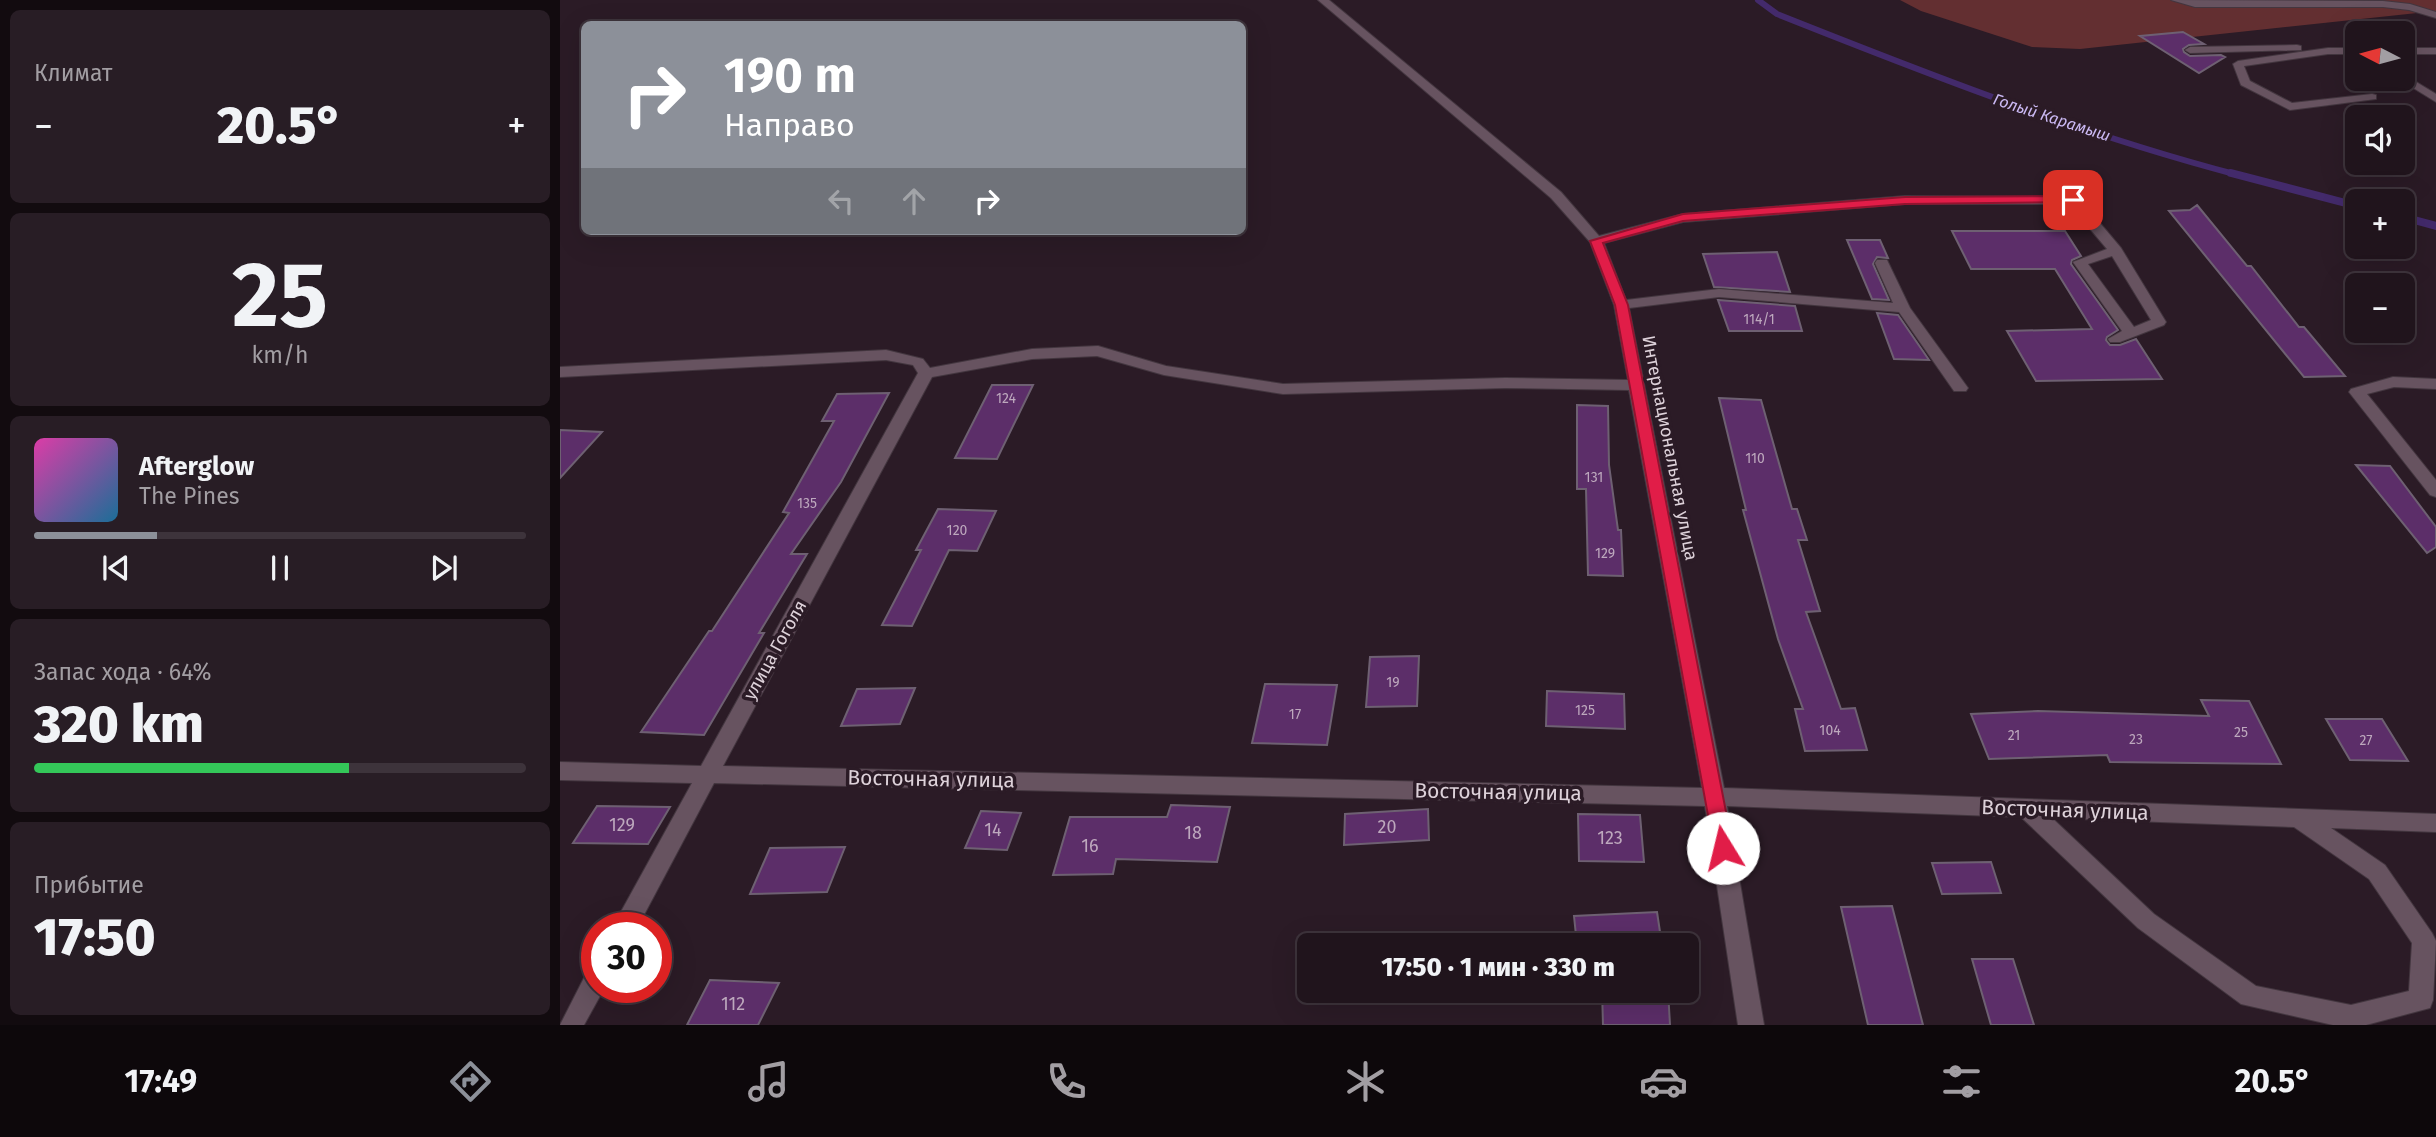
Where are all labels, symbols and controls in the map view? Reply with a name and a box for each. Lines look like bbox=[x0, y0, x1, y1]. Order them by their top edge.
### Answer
north arrow bbox=[2345, 21, 2415, 91]
map controls bbox=[2345, 21, 2415, 343]
text: 190 m bbox=[724, 46, 856, 105]
icon: right bbox=[609, 49, 700, 140]
text: Климат bbox=[34, 59, 112, 87]
water label: Голый Карамыш bbox=[1991, 90, 2113, 145]
text: 20.5° bbox=[217, 94, 343, 157]
text: − bbox=[34, 103, 53, 149]
text: + bbox=[507, 103, 526, 149]
button: sound bbox=[2345, 105, 2415, 175]
text: Направо bbox=[724, 106, 855, 144]
pin bbox=[2043, 170, 2103, 230]
icon: arrive bbox=[2054, 181, 2092, 219]
icon: left bbox=[822, 182, 860, 220]
icon: ahead bbox=[895, 182, 933, 220]
icon: right bbox=[968, 182, 1006, 220]
button: + bbox=[2345, 189, 2415, 259]
text: 25 bbox=[232, 241, 328, 350]
button: − bbox=[2345, 273, 2415, 343]
house number: 114/1 bbox=[1743, 311, 1775, 328]
street label: Интернациональная улица bbox=[1637, 334, 1703, 562]
text: km/h bbox=[252, 341, 308, 369]
house number: 124 bbox=[996, 390, 1017, 407]
house number: 110 bbox=[1745, 450, 1765, 467]
text: Afterglow bbox=[139, 451, 254, 482]
house number: 131 bbox=[1585, 469, 1603, 486]
text: The Pines bbox=[139, 482, 240, 510]
house number: 135 bbox=[797, 495, 817, 512]
house number: 120 bbox=[947, 522, 968, 539]
house number: 129 bbox=[1595, 545, 1615, 562]
icon: previous bbox=[97, 549, 135, 587]
icon: pause bbox=[261, 549, 299, 587]
icon: next bbox=[425, 549, 463, 587]
street label: улица Гоголя bbox=[739, 596, 811, 704]
text: Запас хода · 64% bbox=[34, 658, 211, 686]
house number: 19 bbox=[1386, 674, 1400, 691]
text: 320 km bbox=[34, 693, 204, 756]
house number: 125 bbox=[1575, 702, 1595, 719]
house number: 17 bbox=[1289, 706, 1301, 723]
house number: 104 bbox=[1819, 722, 1841, 739]
house number: 25 bbox=[2234, 724, 2248, 741]
house number: 21 bbox=[2008, 727, 2020, 744]
house number: 23 bbox=[2129, 731, 2143, 748]
house number: 27 bbox=[2359, 732, 2373, 749]
street label: Восточная улица bbox=[847, 765, 1015, 793]
street label: Восточная улица bbox=[1414, 778, 1582, 806]
street label: Восточная улица bbox=[1981, 794, 2149, 826]
position arrow bbox=[1686, 811, 1760, 885]
house number: 129 bbox=[609, 814, 635, 836]
house number: 20 bbox=[1378, 816, 1396, 838]
house number: 14 bbox=[984, 819, 1002, 841]
house number: 18 bbox=[1184, 822, 1202, 844]
house number: 123 bbox=[1597, 827, 1623, 849]
house number: 16 bbox=[1081, 835, 1099, 857]
text: Прибытие bbox=[34, 871, 144, 899]
text: 17:50 bbox=[34, 906, 156, 969]
speed limit sign: 30 bbox=[581, 912, 672, 1003]
text: 17:50 · 1 мин · 330 m bbox=[1381, 952, 1615, 983]
house number: 112 bbox=[721, 993, 745, 1015]
icon: directions bbox=[446, 1057, 495, 1106]
icon: music bbox=[744, 1057, 793, 1106]
icon: phone bbox=[1042, 1057, 1091, 1106]
icon: climate bbox=[1341, 1057, 1390, 1106]
icon: car bbox=[1639, 1057, 1688, 1106]
icon: filters bbox=[1937, 1057, 1986, 1106]
text: 17:49 bbox=[125, 1062, 197, 1100]
text: 20.5° bbox=[2235, 1062, 2311, 1100]

